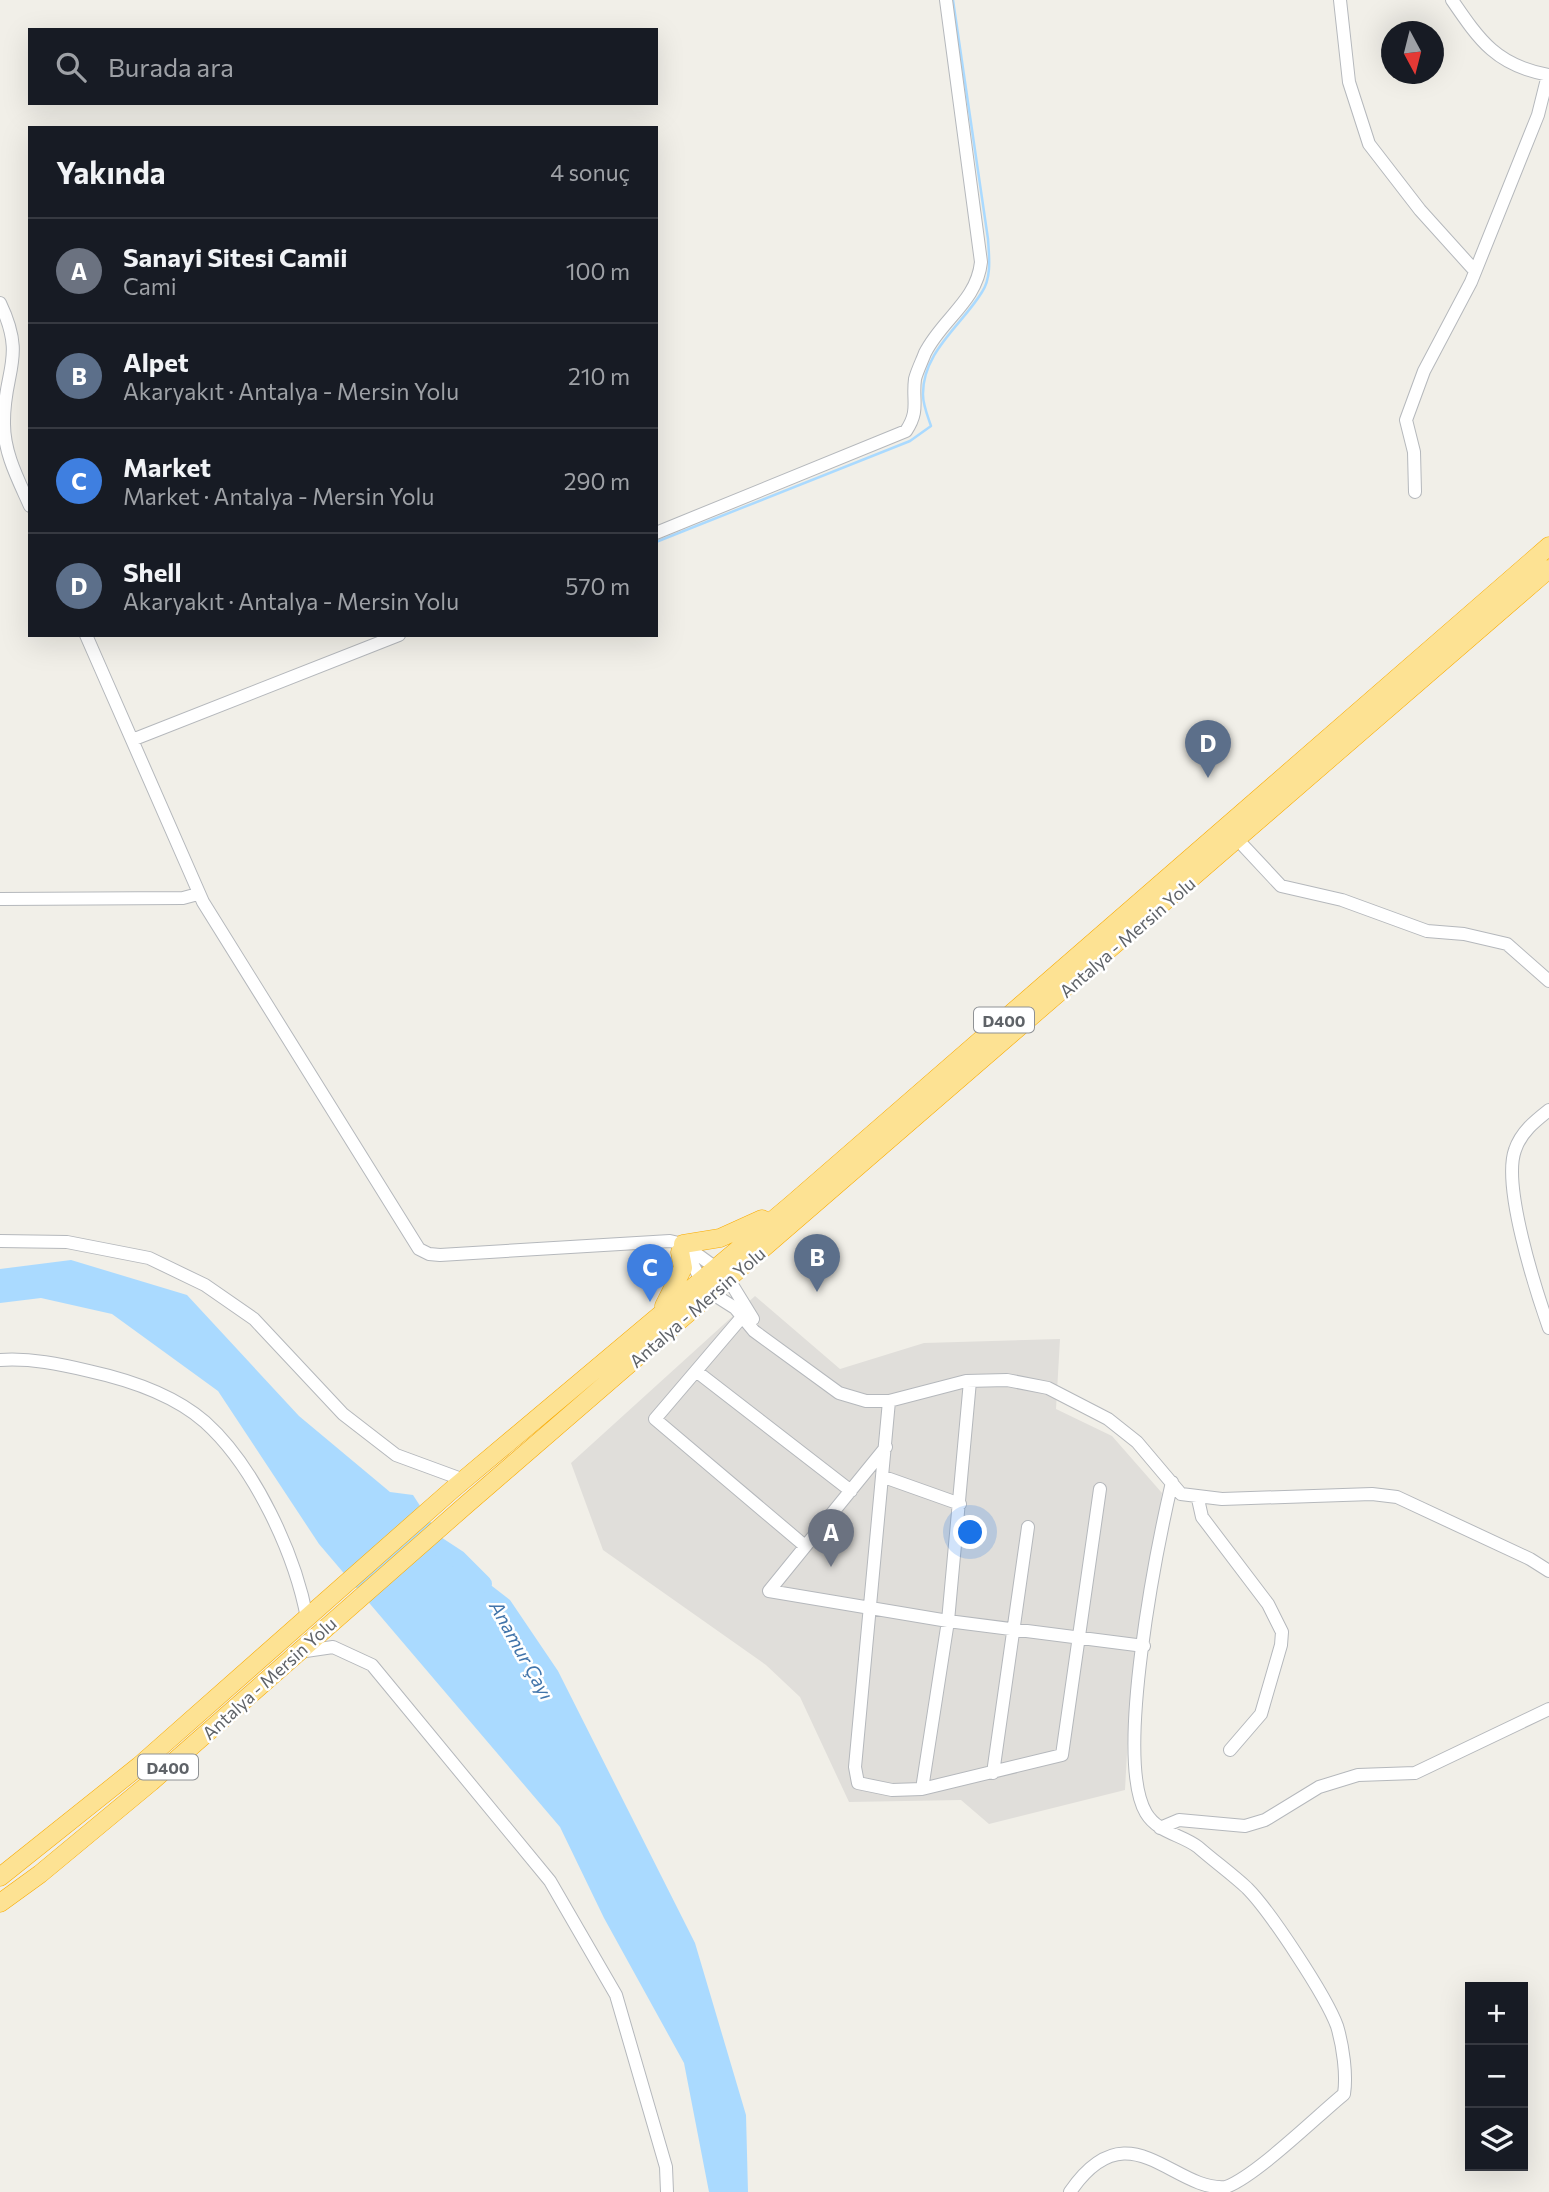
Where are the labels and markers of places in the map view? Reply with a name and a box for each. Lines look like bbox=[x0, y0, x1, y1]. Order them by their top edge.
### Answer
pin: D bbox=[1185, 720, 1231, 778]
pin: B bbox=[794, 1234, 840, 1292]
pin: C bbox=[627, 1244, 673, 1302]
pin: A bbox=[808, 1509, 854, 1567]

